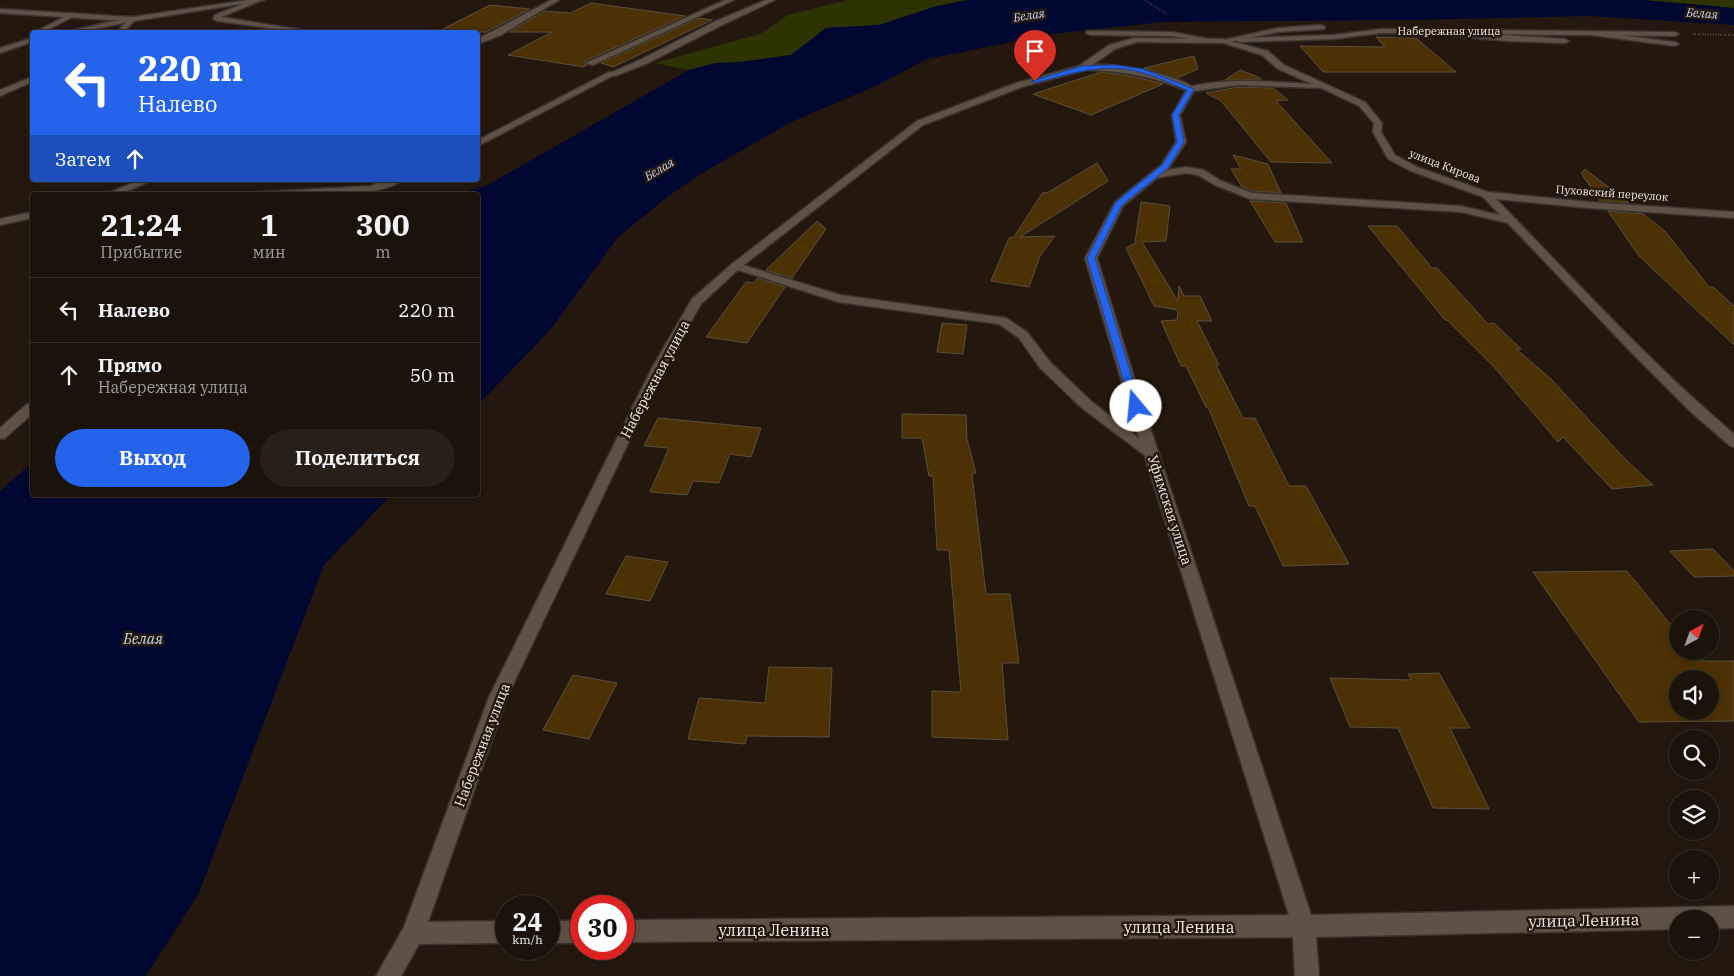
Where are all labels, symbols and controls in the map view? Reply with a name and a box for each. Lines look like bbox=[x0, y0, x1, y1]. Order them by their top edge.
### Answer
water label: Белая bbox=[1685, 4, 1719, 22]
water label: Белая bbox=[1011, 5, 1046, 25]
street label: Набережная улица bbox=[1398, 24, 1500, 38]
pin bbox=[1014, 30, 1056, 81]
icon: arrive bbox=[1021, 37, 1049, 65]
text: 220 m bbox=[138, 45, 243, 91]
icon: left bbox=[55, 50, 120, 115]
text: Налево bbox=[138, 89, 217, 118]
icon: ahead bbox=[121, 145, 149, 173]
street label: улица Кирова bbox=[1407, 146, 1483, 186]
text: Затем bbox=[55, 147, 111, 171]
water label: Белая bbox=[641, 154, 677, 184]
street label: Пуховский переулок bbox=[1555, 182, 1669, 204]
text: 21:24 bbox=[101, 205, 182, 244]
text: 1 bbox=[260, 205, 278, 244]
text: 300 bbox=[356, 205, 410, 244]
text: Прибытие bbox=[100, 242, 182, 262]
text: мин bbox=[252, 242, 286, 262]
text: m bbox=[375, 242, 390, 262]
icon: left bbox=[55, 296, 83, 324]
text: Налево bbox=[98, 298, 170, 322]
text: 220 m bbox=[398, 298, 455, 322]
street label: Набережная улица bbox=[616, 317, 694, 441]
text: Прямо bbox=[98, 353, 162, 377]
icon: ahead bbox=[55, 361, 83, 389]
text: 50 m bbox=[410, 363, 455, 387]
text: Набережная улица bbox=[98, 377, 248, 397]
position arrow bbox=[1109, 379, 1161, 431]
button: Выход bbox=[55, 429, 250, 487]
button: Поделиться bbox=[260, 429, 455, 487]
street label: Уфимская улица bbox=[1144, 453, 1196, 568]
north arrow bbox=[1669, 610, 1719, 660]
map controls bbox=[1669, 610, 1719, 960]
water label: Белая bbox=[122, 629, 163, 648]
button: sound bbox=[1669, 670, 1719, 720]
street label: Набережная улица bbox=[450, 680, 514, 809]
button: search bbox=[1669, 730, 1719, 780]
button: layers bbox=[1669, 790, 1719, 840]
button: + bbox=[1669, 850, 1719, 900]
speed limit sign: 30 bbox=[570, 895, 635, 960]
text: 24 bbox=[512, 905, 543, 938]
street label: улица Ленина bbox=[1528, 909, 1640, 931]
button: − bbox=[1669, 910, 1719, 960]
street label: улица Ленина bbox=[1123, 917, 1235, 937]
street label: улица Ленина bbox=[718, 920, 830, 940]
text: km/h bbox=[512, 932, 543, 947]

